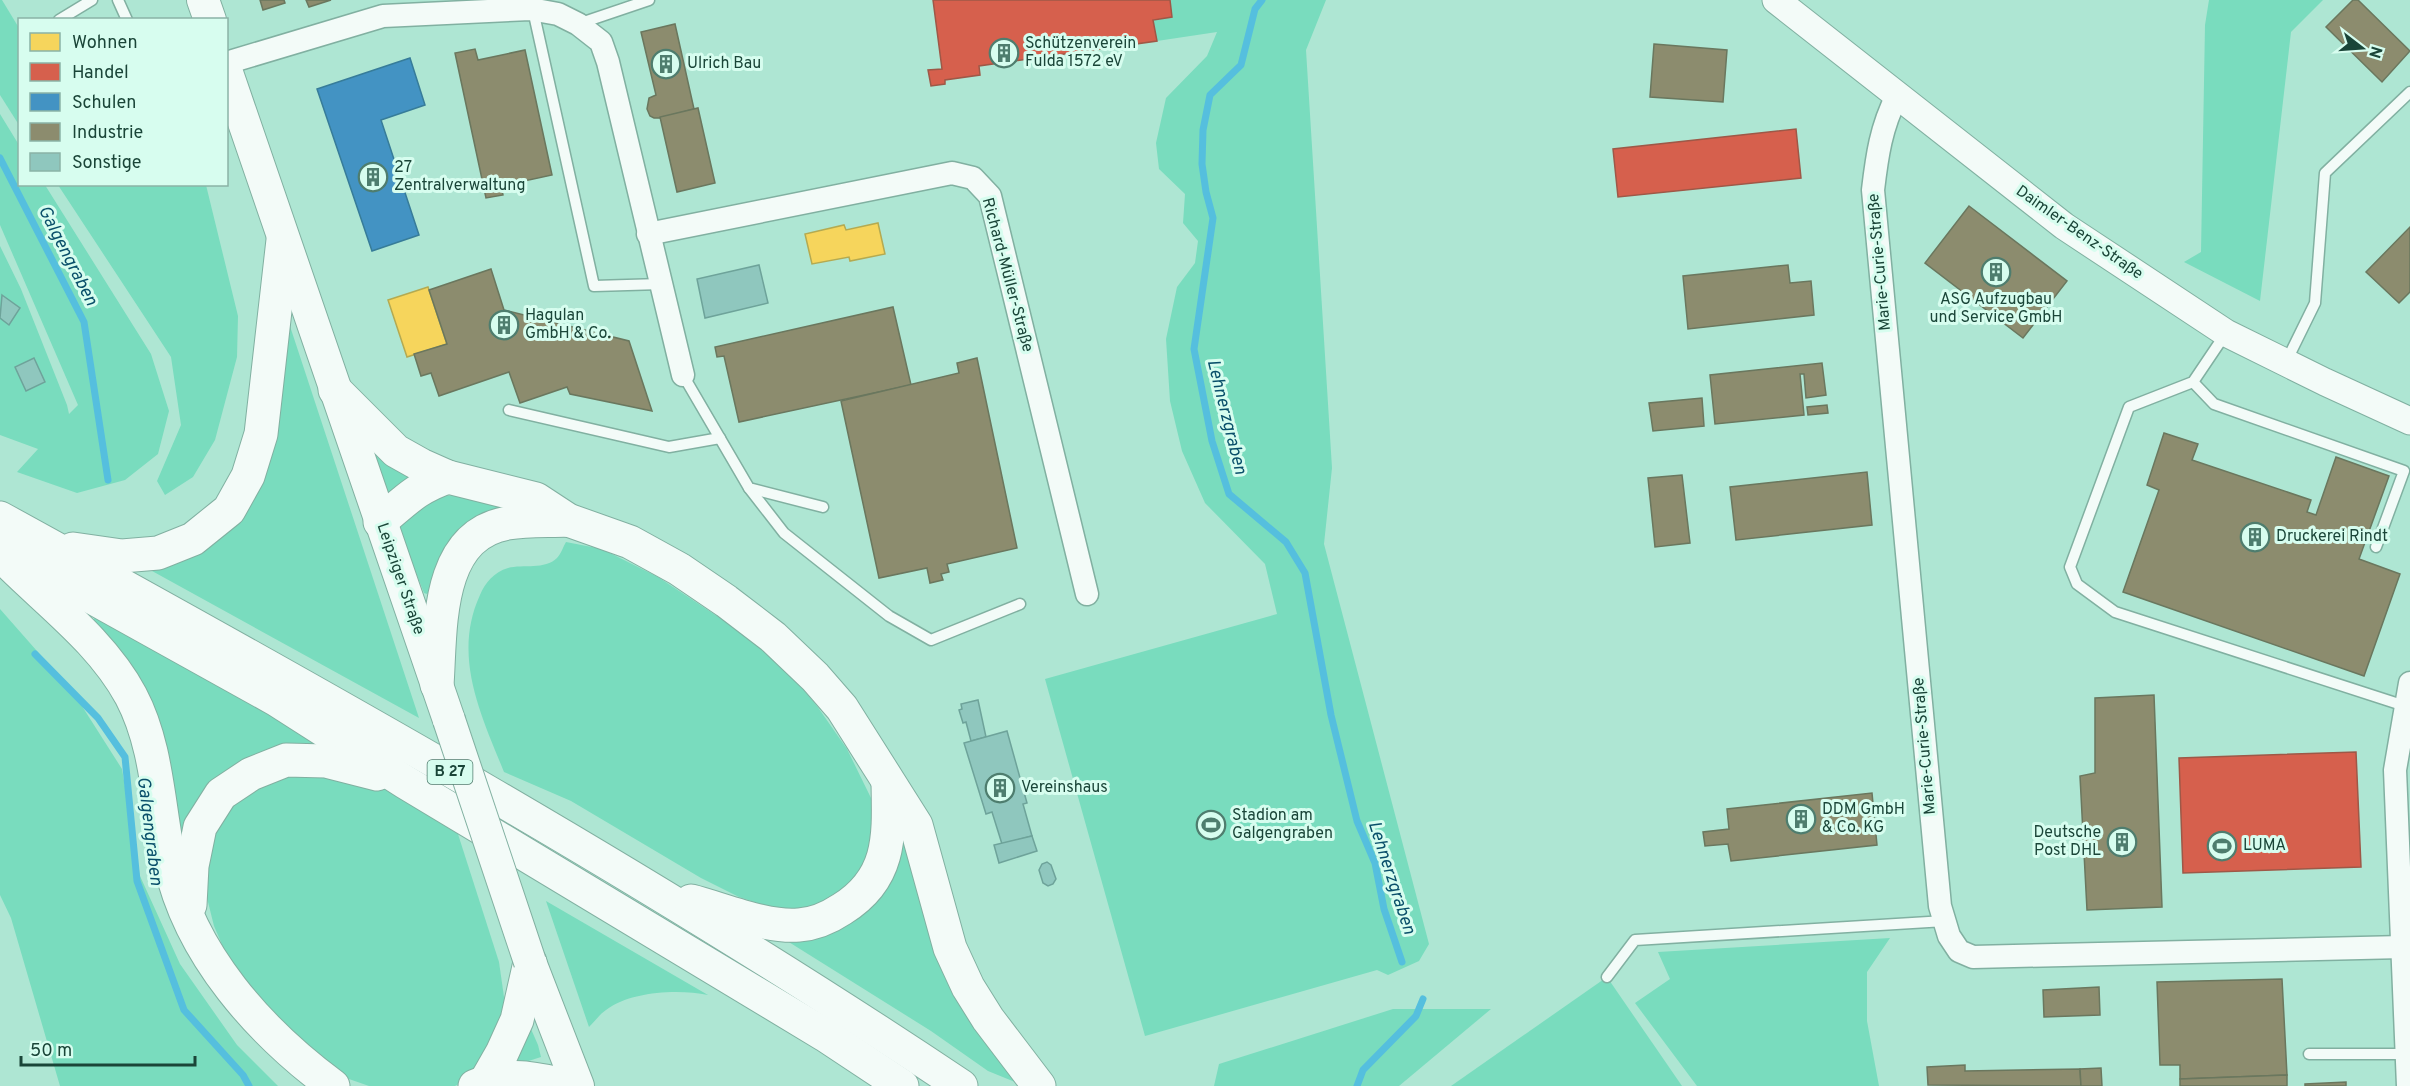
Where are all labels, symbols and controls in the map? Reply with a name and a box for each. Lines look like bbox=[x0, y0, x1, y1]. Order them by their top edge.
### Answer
legend bbox=[18, 18, 228, 186]
north arrow bbox=[2332, 18, 2392, 78]
text: Wohnen bbox=[72, 32, 138, 55]
place label: Schützenverein Fulda 1572 eV bbox=[1025, 34, 1136, 72]
building icon: Schützenverein Fulda 1572 eV bbox=[988, 37, 1020, 69]
text: N bbox=[2363, 43, 2386, 60]
building icon: Ulrich Bau bbox=[650, 48, 682, 80]
place label: Ulrich Bau bbox=[687, 54, 761, 74]
text: Handel bbox=[72, 62, 129, 85]
text: Schulen bbox=[72, 92, 136, 115]
text: Industrie bbox=[72, 122, 143, 145]
text: Sonstige bbox=[72, 152, 142, 175]
place label: 27 Zentralverwaltung bbox=[394, 158, 526, 196]
building icon: 27 Zentralverwaltung bbox=[357, 161, 389, 193]
street label: Daimler-Benz-Straße bbox=[2011, 182, 2147, 284]
street label: Marie-Curie-Straße bbox=[1864, 193, 1896, 331]
street label: Richard-Müller-Straße bbox=[977, 196, 1037, 354]
water label: Galgengraben bbox=[32, 202, 102, 310]
building icon: ASG Aufzugbau und Service GmbH bbox=[1980, 256, 2012, 288]
place label: ASG Aufzugbau und Service GmbH bbox=[1929, 290, 2063, 328]
place label: Hagulan GmbH & Co. bbox=[525, 306, 611, 344]
building icon: Hagulan GmbH & Co. bbox=[488, 309, 520, 341]
water label: Lehnerzgraben bbox=[1201, 357, 1251, 477]
street label: Leipziger Straße bbox=[372, 520, 428, 638]
building icon: Druckerei Rindt bbox=[2239, 521, 2271, 553]
place label: Druckerei Rindt bbox=[2276, 527, 2388, 547]
street label: Marie-Curie-Straße bbox=[1909, 677, 1941, 815]
road number: B 27 bbox=[428, 760, 472, 784]
building icon: Vereinshaus bbox=[984, 772, 1016, 804]
water label: Galgengraben bbox=[131, 775, 167, 887]
place label: Vereinshaus bbox=[1021, 778, 1108, 798]
place label: DDM GmbH & Co. KG bbox=[1822, 800, 1905, 838]
building icon: DDM GmbH & Co. KG bbox=[1785, 803, 1817, 835]
place label: Stadion am Galgengraben bbox=[1232, 806, 1333, 844]
sports icon: Stadion am Galgengraben bbox=[1195, 809, 1227, 841]
water label: Lehnerzgraben bbox=[1362, 818, 1420, 938]
place label: Deutsche Post DHL bbox=[2034, 823, 2101, 861]
building icon: Deutsche Post DHL bbox=[2106, 826, 2138, 858]
sports icon: LUMA bbox=[2206, 830, 2238, 862]
place label: LUMA bbox=[2243, 836, 2286, 856]
scale bar bbox=[21, 1029, 195, 1067]
text: 50 m bbox=[30, 1040, 72, 1063]

